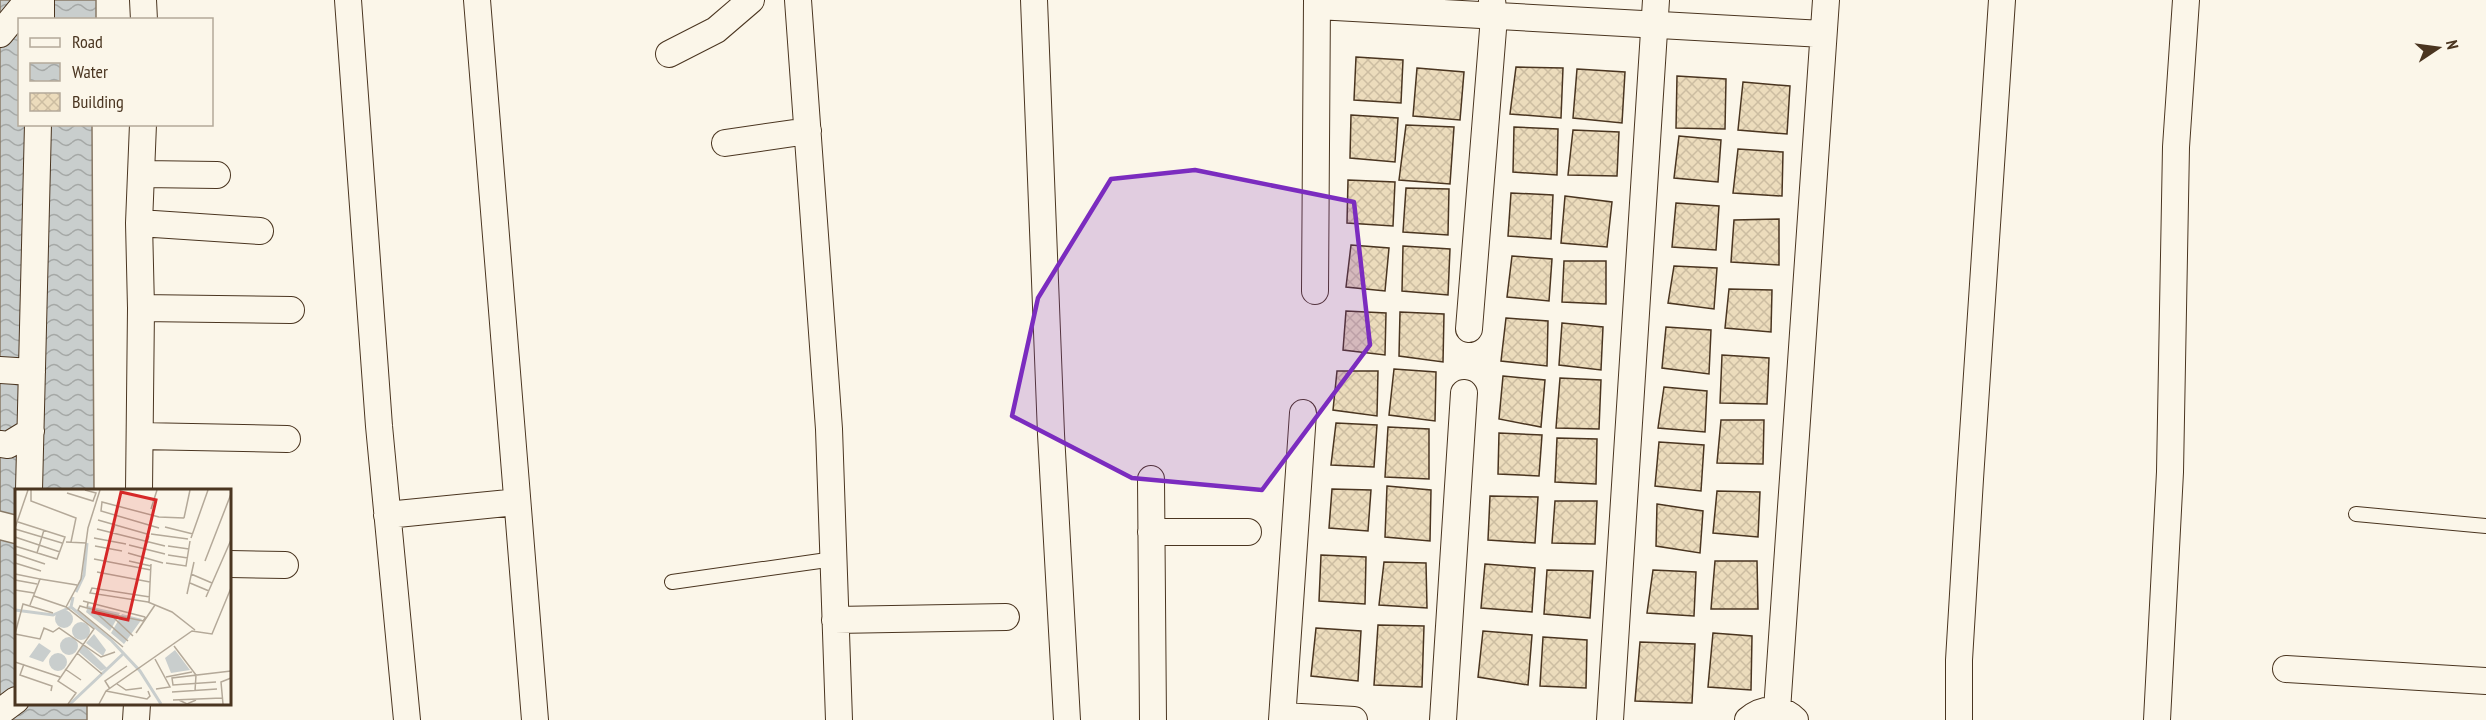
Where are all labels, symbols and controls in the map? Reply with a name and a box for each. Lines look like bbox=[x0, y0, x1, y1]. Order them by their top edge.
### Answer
legend bbox=[18, 18, 213, 126]
north arrow bbox=[2408, 18, 2468, 78]
text: Road bbox=[72, 30, 103, 53]
text: N bbox=[2442, 38, 2463, 51]
text: Water bbox=[72, 60, 108, 83]
text: Building bbox=[72, 90, 124, 113]
inset map bbox=[15, 489, 231, 705]

